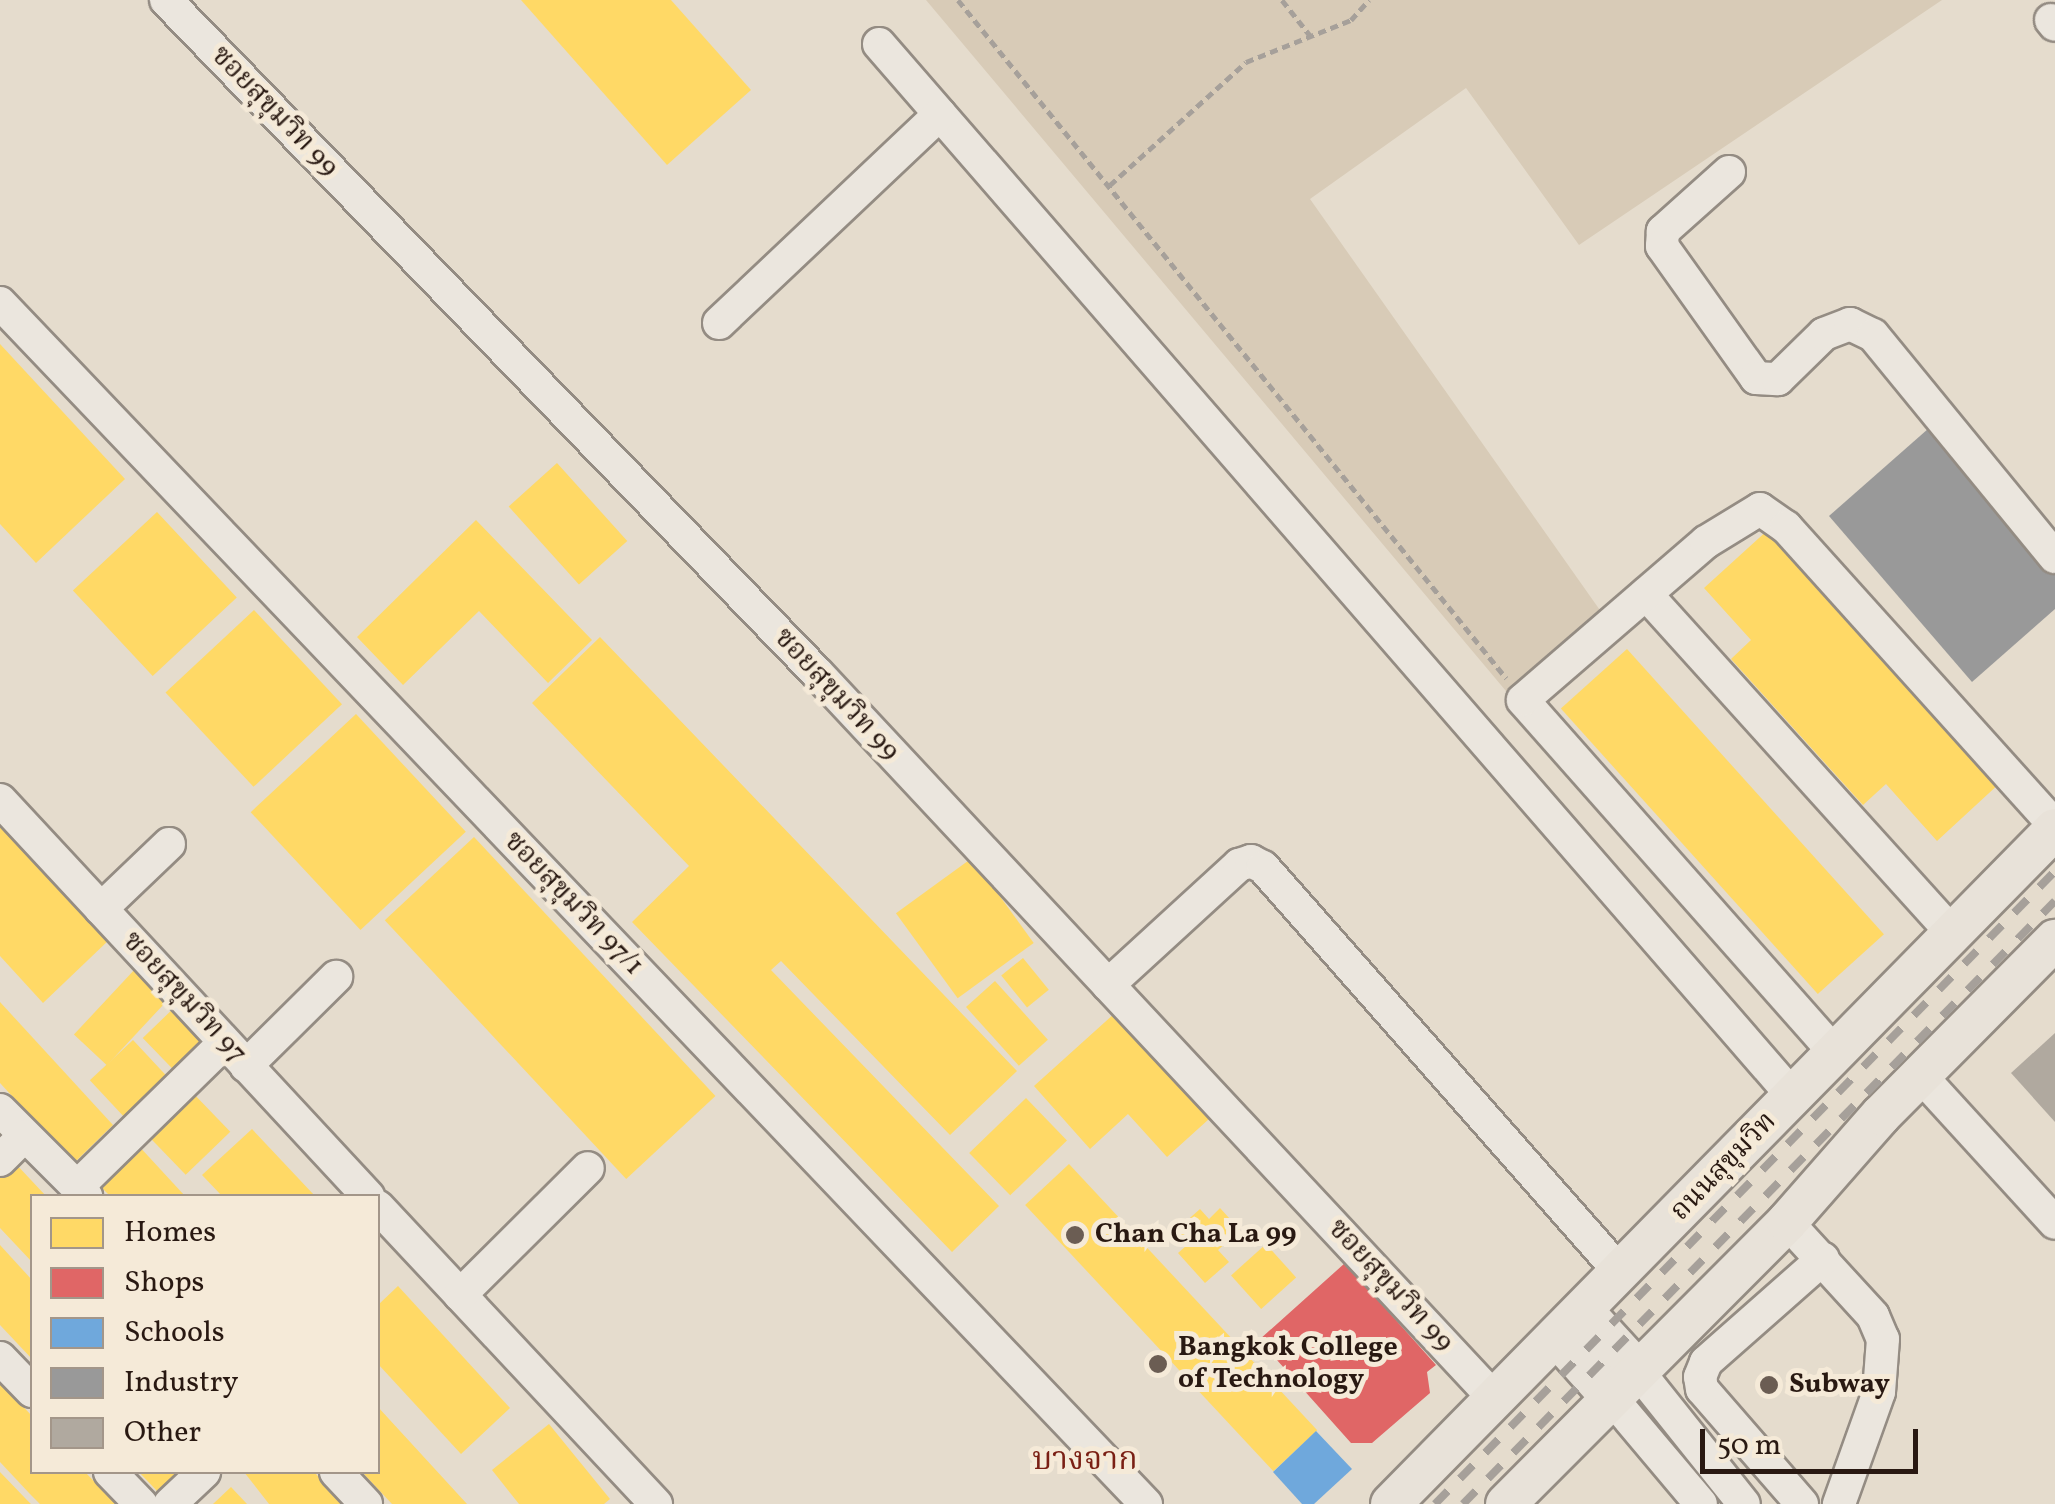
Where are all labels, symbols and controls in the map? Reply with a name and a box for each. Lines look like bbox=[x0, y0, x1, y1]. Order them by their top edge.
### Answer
street label: ซอยสุขุมวิท 99 bbox=[203, 40, 345, 184]
street label: ซอยสุขุมวิท 99 bbox=[766, 622, 906, 768]
street label: ซอยสุขุมวิท 97/1 bbox=[496, 825, 650, 983]
street label: ซอยสุขุมวิท 97 bbox=[115, 925, 253, 1071]
street label: ถนนสุขุมวิท bbox=[1664, 1106, 1784, 1228]
legend bbox=[30, 1194, 380, 1474]
text: Homes bbox=[124, 1212, 216, 1254]
street label: ซอยสุขุมวิท 99 bbox=[1320, 1213, 1460, 1359]
place label: Chan Cha La 99 bbox=[1095, 1218, 1297, 1252]
marker: Chan Cha La 99 bbox=[1064, 1224, 1086, 1246]
text: Shops bbox=[124, 1262, 204, 1304]
text: Schools bbox=[124, 1312, 225, 1354]
place label: Bangkok College of Technology bbox=[1178, 1331, 1398, 1397]
marker: Bangkok College of Technology bbox=[1147, 1353, 1169, 1375]
text: Industry bbox=[124, 1362, 239, 1404]
place label: Subway bbox=[1789, 1368, 1890, 1402]
marker: Subway bbox=[1758, 1374, 1780, 1396]
scale bar bbox=[1705, 1409, 1922, 1471]
text: Other bbox=[124, 1412, 201, 1454]
text: 50 m bbox=[1717, 1425, 1781, 1467]
district label: บางจาก bbox=[1032, 1442, 1138, 1480]

